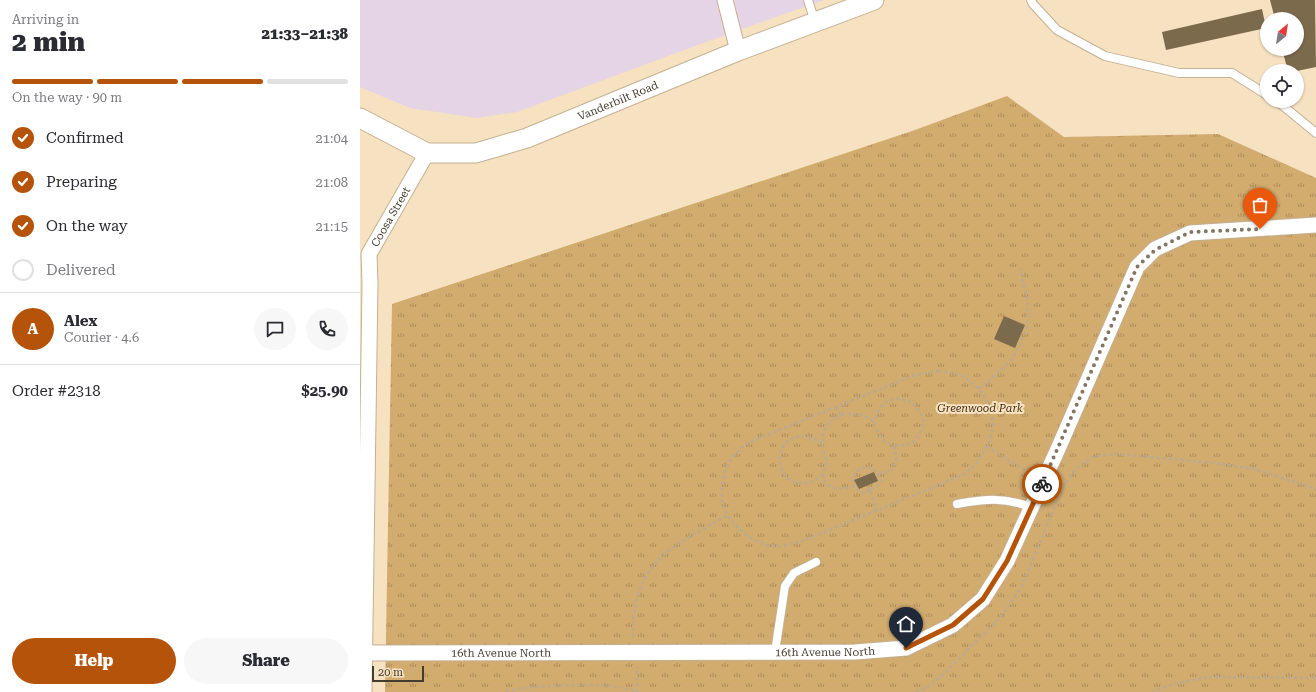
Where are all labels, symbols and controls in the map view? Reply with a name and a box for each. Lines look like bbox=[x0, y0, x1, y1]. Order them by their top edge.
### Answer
text: Arriving in bbox=[12, 12, 79, 27]
north arrow bbox=[1260, 12, 1304, 56]
map controls bbox=[1260, 12, 1304, 108]
text: 21:33–21:38 bbox=[262, 25, 348, 43]
text: 2 min bbox=[12, 27, 85, 57]
button: locate bbox=[1260, 64, 1304, 108]
street label: Vanderbilt Road bbox=[576, 79, 660, 123]
text: On the way · 90 m bbox=[12, 90, 122, 105]
icon: check bbox=[12, 127, 34, 149]
text: Confirmed bbox=[46, 129, 124, 147]
text: 21:04 bbox=[316, 131, 348, 146]
icon: check bbox=[12, 171, 34, 193]
text: Preparing bbox=[46, 173, 117, 191]
text: 21:08 bbox=[316, 175, 348, 190]
street label: Coosa Street bbox=[368, 185, 413, 249]
pin bbox=[1243, 188, 1277, 229]
icon: bag bbox=[1249, 194, 1271, 216]
icon: check bbox=[12, 215, 34, 237]
text: On the way bbox=[46, 217, 128, 235]
text: 21:15 bbox=[316, 219, 348, 234]
text: Delivered bbox=[46, 261, 116, 279]
button: chat bbox=[254, 308, 296, 350]
button: phone bbox=[306, 308, 348, 350]
text: Alex bbox=[64, 312, 97, 330]
text: A bbox=[28, 320, 38, 338]
text: Courier · 4.6 bbox=[64, 330, 139, 345]
text: Order #2318 bbox=[12, 382, 101, 400]
text: $25.90 bbox=[301, 382, 348, 400]
park label: Greenwood Park bbox=[937, 402, 1023, 415]
courier bbox=[1022, 464, 1062, 504]
icon: bike bbox=[1031, 473, 1053, 495]
pin bbox=[889, 607, 923, 648]
icon: home bbox=[895, 613, 917, 635]
button: Help bbox=[12, 638, 176, 684]
button: Share bbox=[184, 638, 348, 684]
street label: 16th Avenue North bbox=[775, 644, 875, 659]
street label: 16th Avenue North bbox=[451, 647, 551, 660]
scale bar bbox=[372, 664, 424, 683]
text: 20 m bbox=[378, 666, 403, 679]

